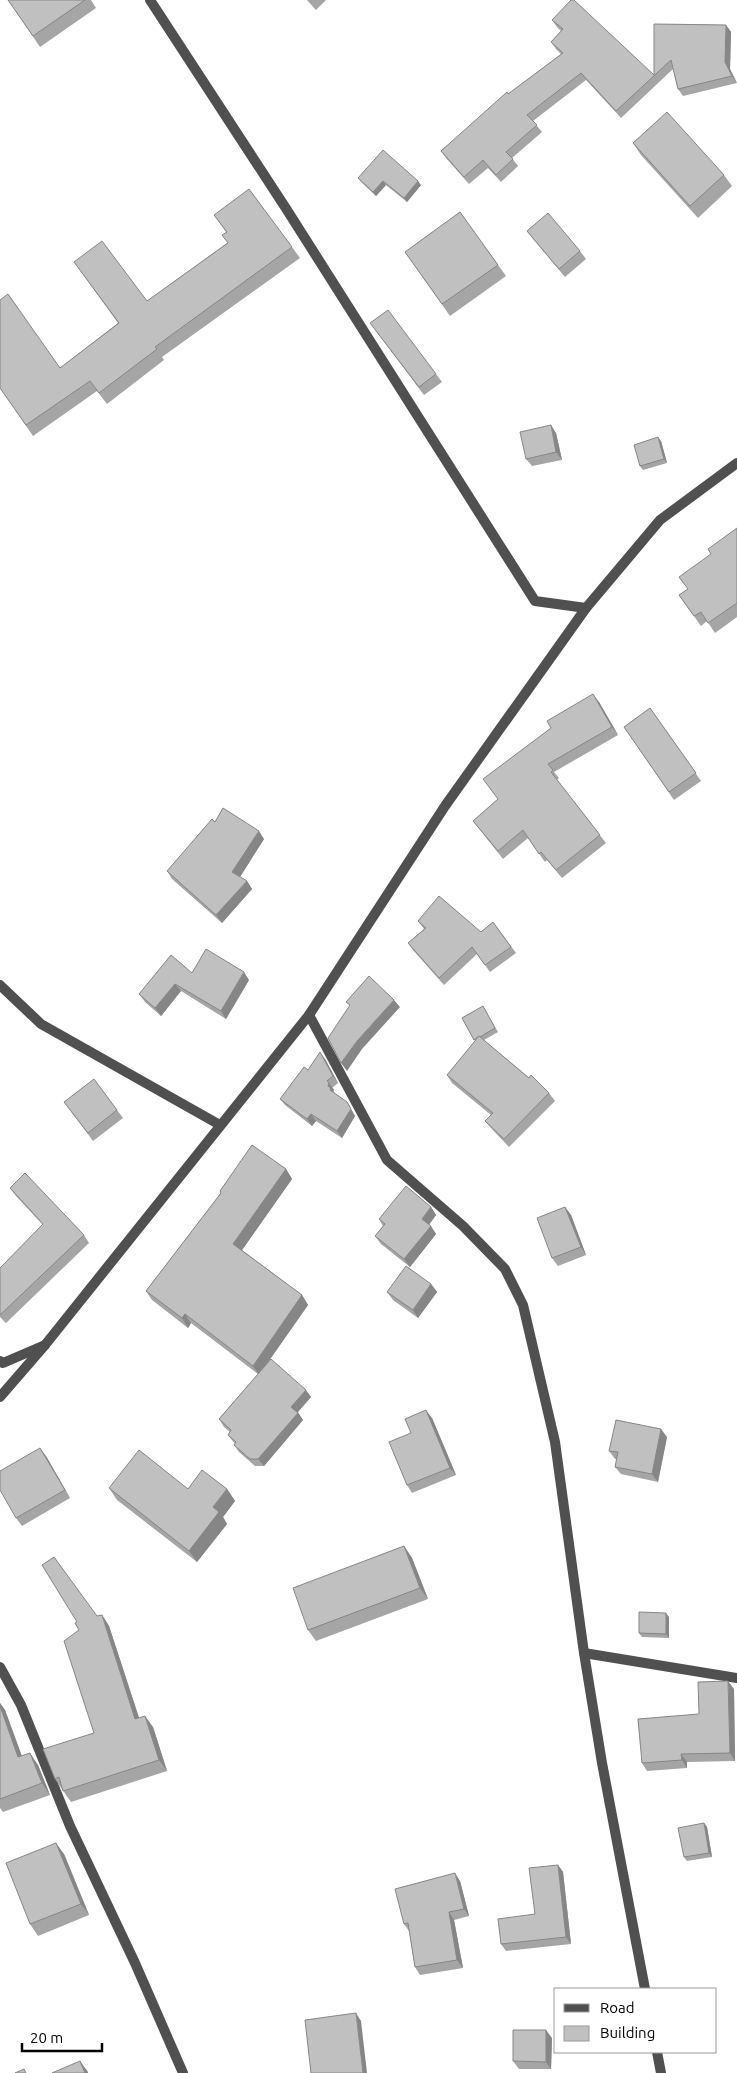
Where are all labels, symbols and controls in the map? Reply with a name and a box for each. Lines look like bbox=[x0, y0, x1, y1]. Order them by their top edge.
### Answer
legend bbox=[554, 1988, 717, 2053]
text: Road bbox=[600, 1999, 635, 2016]
scale bar bbox=[22, 2020, 102, 2052]
text: Building bbox=[600, 2024, 655, 2041]
text: 20 m bbox=[30, 2029, 63, 2046]

